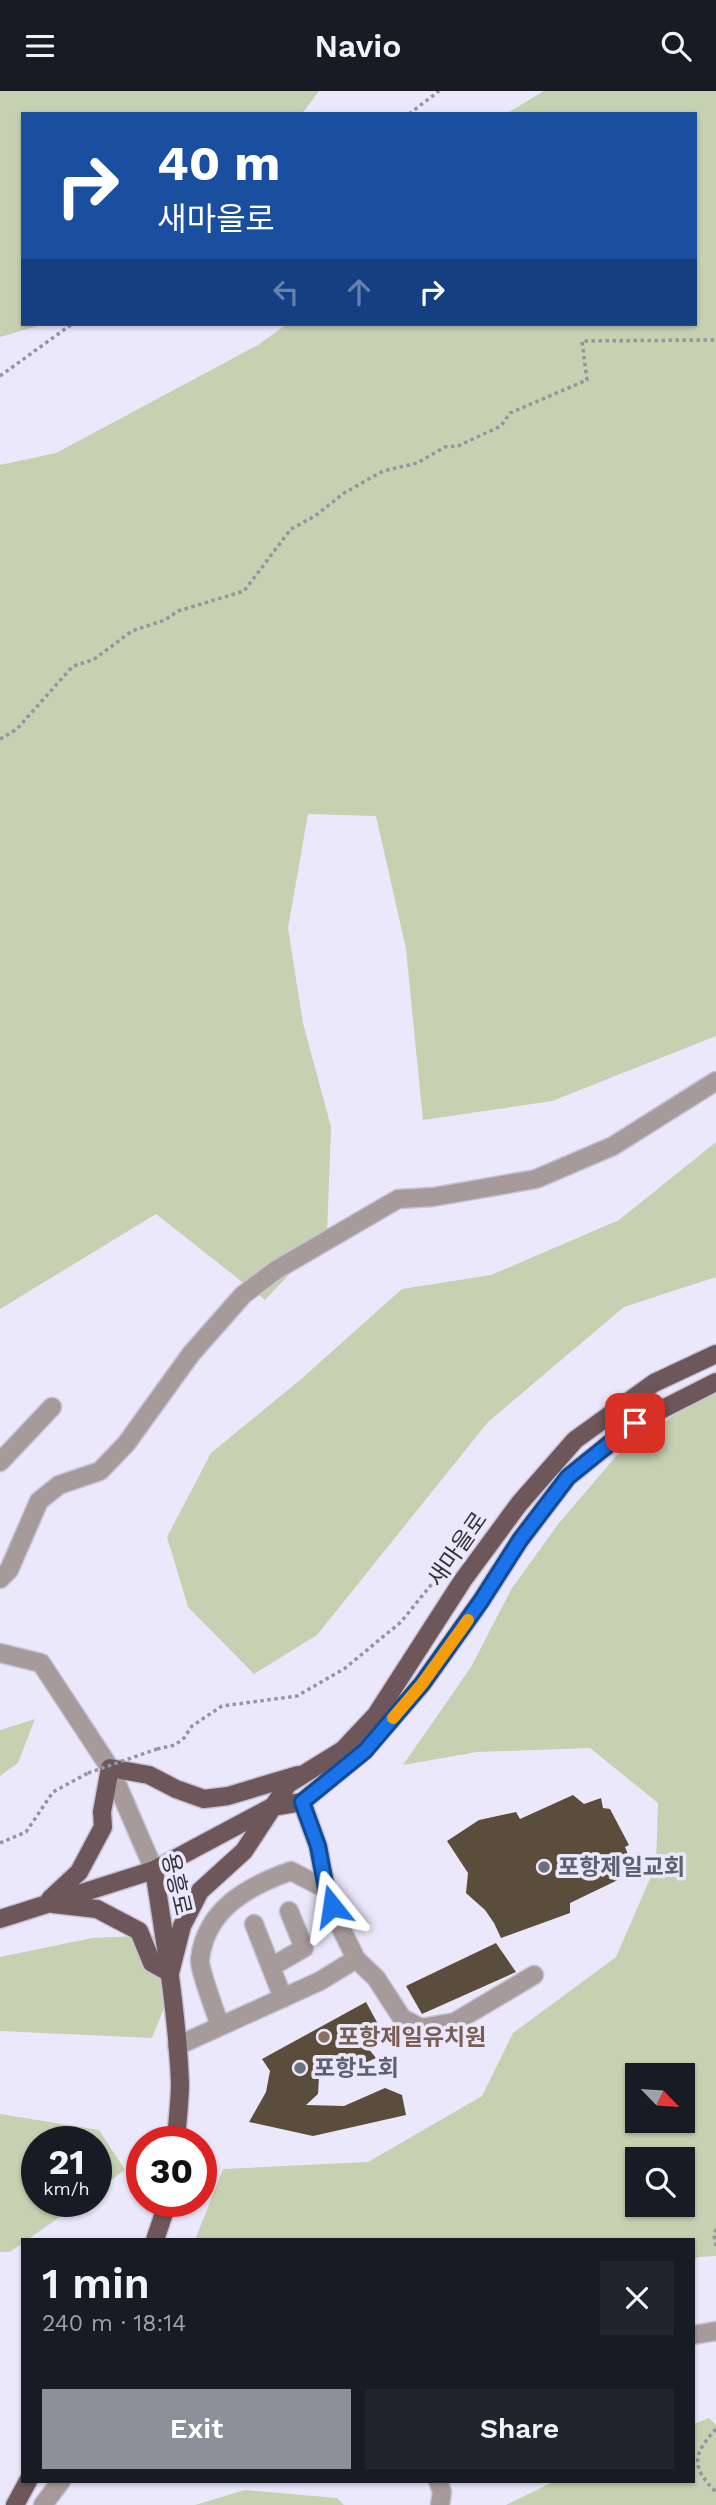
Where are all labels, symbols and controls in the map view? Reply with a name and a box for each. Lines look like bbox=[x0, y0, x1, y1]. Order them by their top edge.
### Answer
icon: menu bbox=[21, 27, 59, 65]
text: Navio bbox=[315, 27, 401, 65]
icon: search bbox=[657, 27, 695, 65]
text: 40 m bbox=[157, 134, 280, 192]
icon: right bbox=[42, 140, 133, 231]
text: 새마을로 bbox=[157, 200, 275, 238]
icon: left bbox=[267, 273, 305, 311]
icon: ahead bbox=[340, 273, 378, 311]
icon: right bbox=[413, 273, 451, 311]
pin bbox=[605, 1393, 665, 1453]
icon: arrive bbox=[616, 1404, 654, 1442]
street label: 새마을로 bbox=[422, 1507, 493, 1592]
street label: 용흥로 bbox=[156, 1850, 197, 1918]
place label: 포항제일교회 bbox=[558, 1854, 685, 1881]
marker: 포항제일교회 bbox=[536, 1859, 552, 1875]
position arrow bbox=[295, 1869, 369, 1943]
place label: 포항제일유치원 bbox=[338, 2024, 486, 2051]
marker: 포항제일유치원 bbox=[316, 2029, 332, 2045]
place label: 포항노회 bbox=[314, 2055, 399, 2082]
marker: 포항노회 bbox=[292, 2060, 308, 2076]
north arrow bbox=[625, 2063, 695, 2133]
map controls bbox=[625, 2063, 695, 2217]
speed limit sign: 30 bbox=[126, 2126, 217, 2217]
text: 21 bbox=[49, 2141, 84, 2183]
button: search bbox=[625, 2147, 695, 2217]
text: km/h bbox=[43, 2178, 90, 2199]
text: 1 min bbox=[42, 2259, 150, 2308]
button: close bbox=[600, 2261, 674, 2335]
text: 240 m · 18:14 bbox=[42, 2310, 186, 2337]
button: Exit bbox=[42, 2389, 351, 2469]
button: Share bbox=[365, 2389, 674, 2469]

